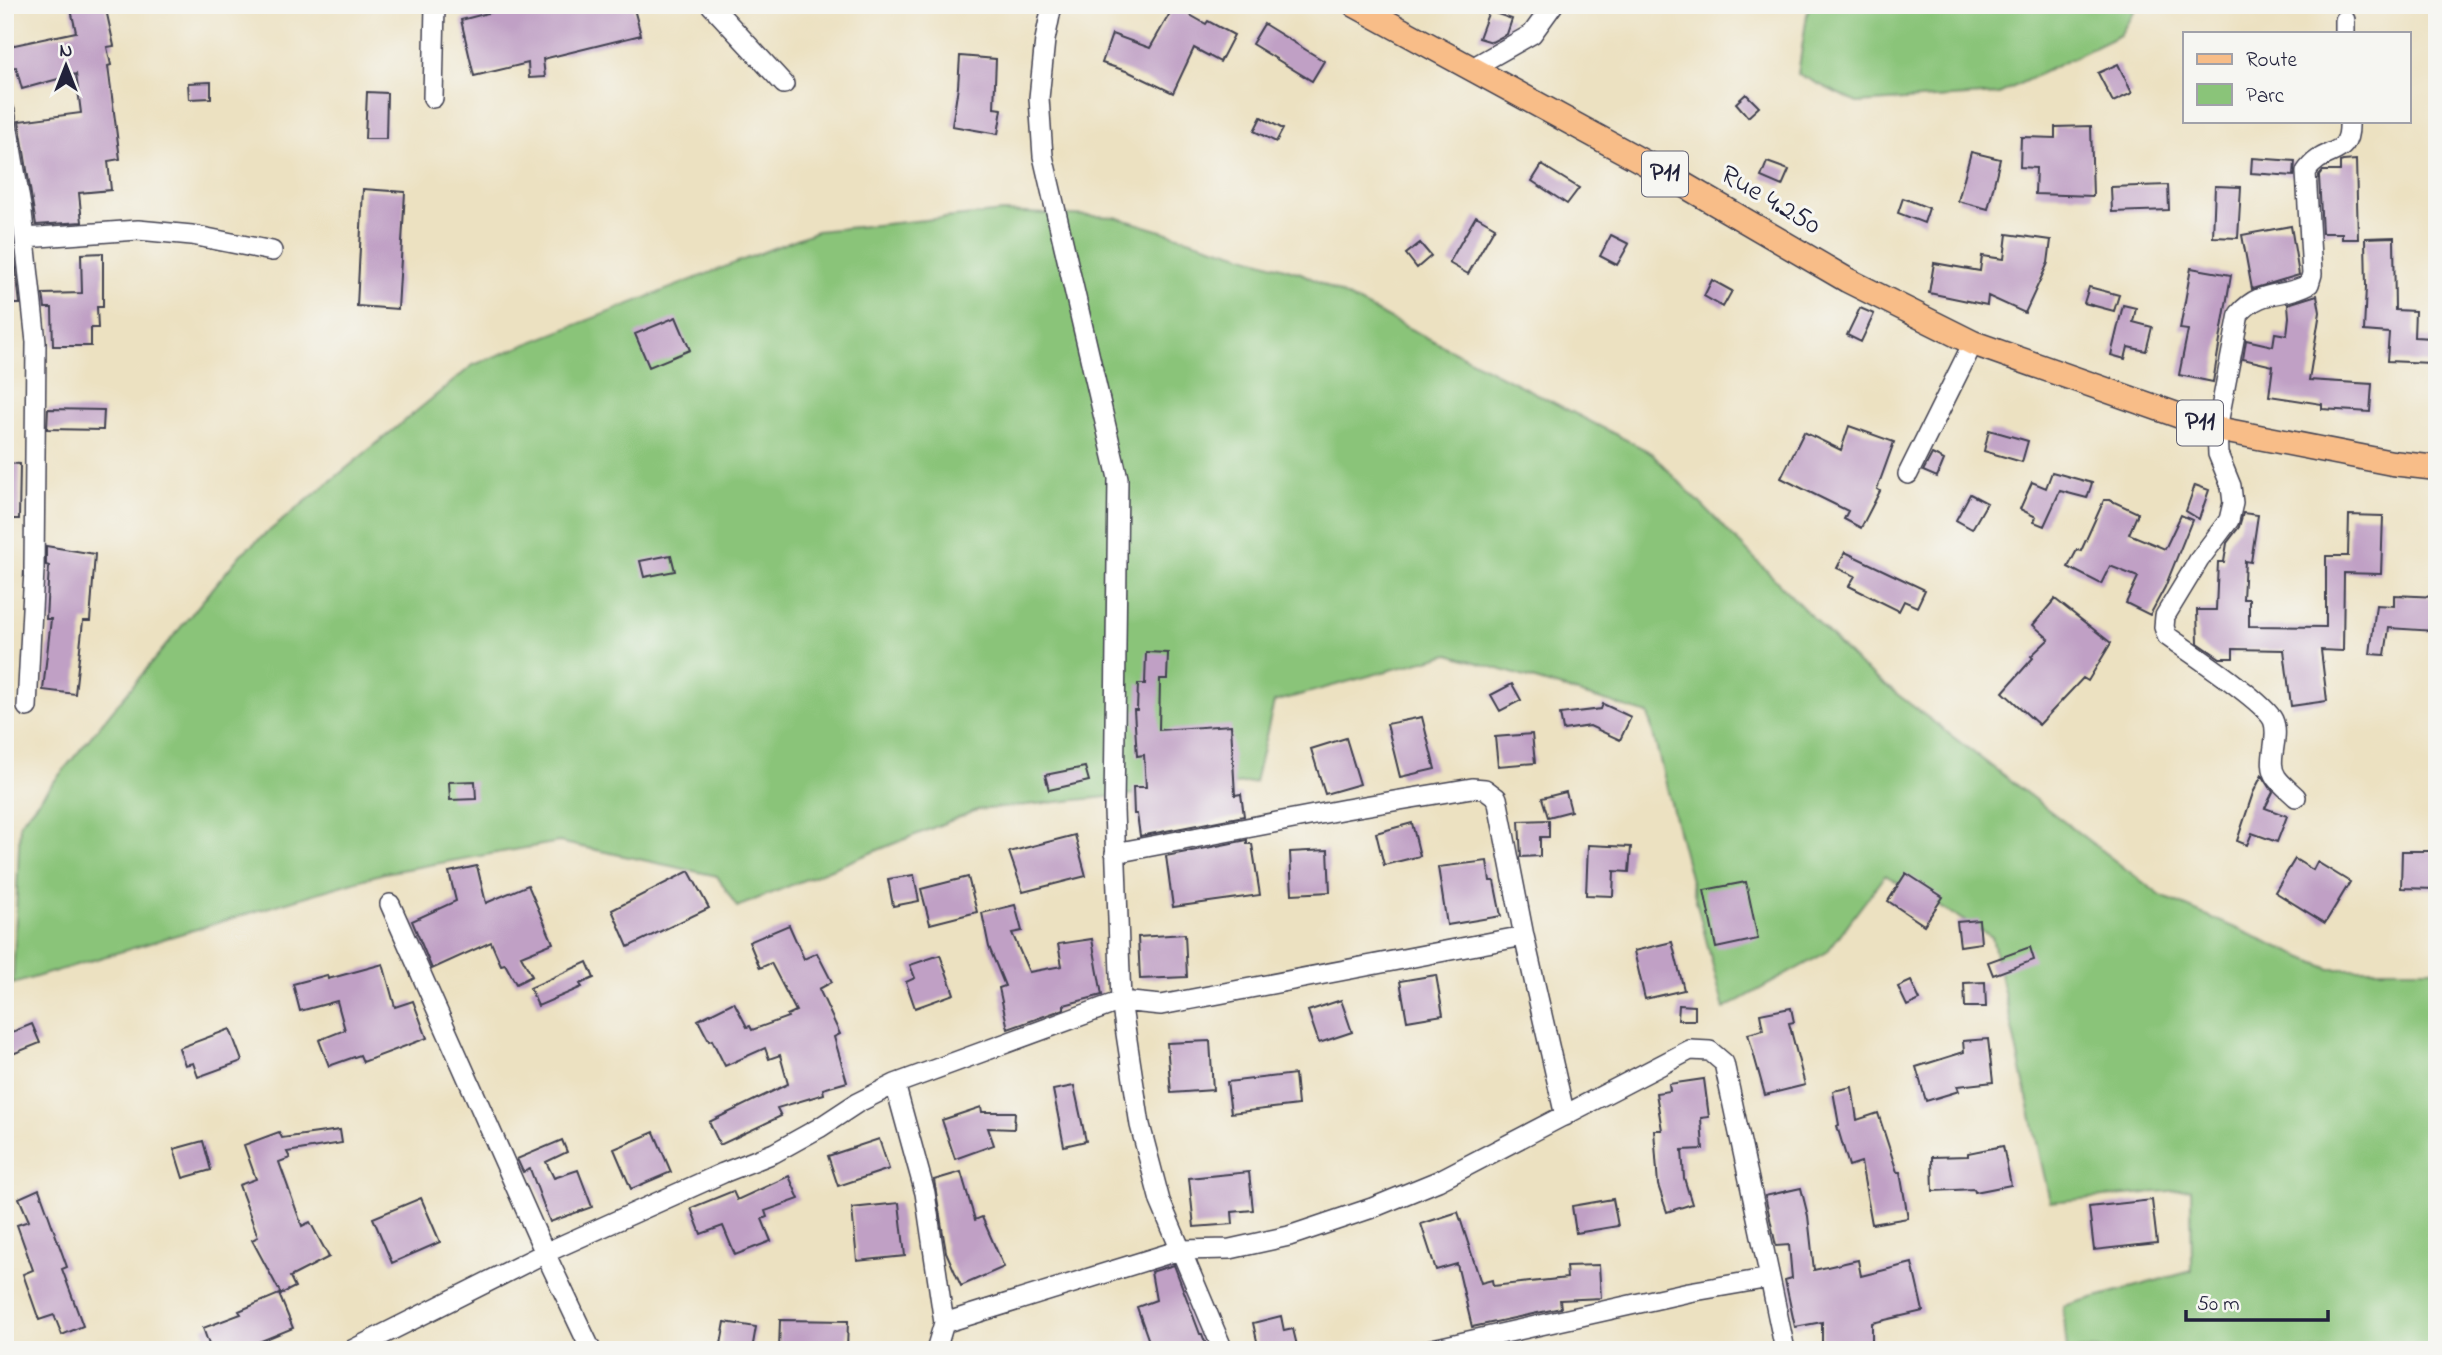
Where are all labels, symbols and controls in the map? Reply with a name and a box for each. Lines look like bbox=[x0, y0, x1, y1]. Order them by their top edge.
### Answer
north arrow bbox=[32, 32, 102, 102]
legend bbox=[2183, 32, 2410, 122]
text: N bbox=[60, 38, 73, 65]
text: Route bbox=[2246, 46, 2298, 76]
text: Parc bbox=[2246, 82, 2285, 112]
road number: P11 bbox=[1642, 152, 1688, 196]
street label: Rue 4.250 bbox=[1712, 156, 1828, 246]
road number: P11 bbox=[2177, 400, 2223, 446]
scale bar bbox=[2186, 1278, 2328, 1322]
text: 50 m bbox=[2197, 1290, 2240, 1320]

